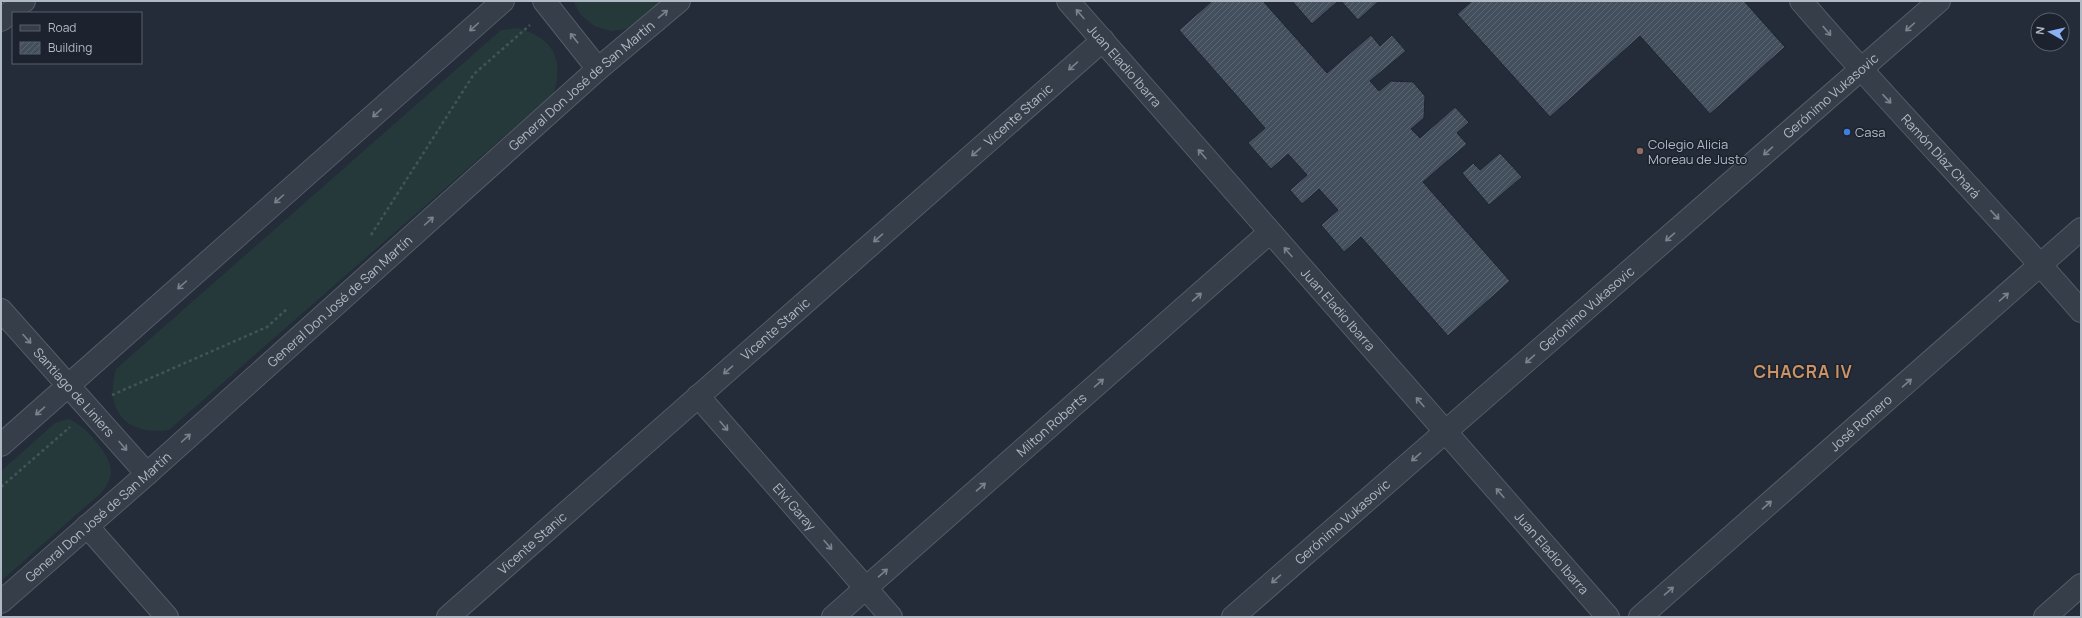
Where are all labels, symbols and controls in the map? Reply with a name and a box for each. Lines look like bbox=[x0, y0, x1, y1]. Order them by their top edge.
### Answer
one-way arrow bbox=[1075, 9, 1084, 19]
one-way arrow bbox=[658, 10, 668, 19]
legend bbox=[12, 12, 142, 64]
north arrow bbox=[2030, 12, 2070, 52]
street label: General Don José de San Martín bbox=[504, 16, 658, 154]
text: Road bbox=[48, 19, 76, 36]
street label: Juan Eladio Ibarra bbox=[1083, 20, 1166, 111]
one-way arrow bbox=[469, 22, 479, 31]
one-way arrow bbox=[1905, 22, 1915, 32]
one-way arrow bbox=[1822, 25, 1831, 36]
text: N bbox=[2032, 25, 2048, 35]
one-way arrow bbox=[569, 33, 578, 44]
text: Building bbox=[48, 39, 92, 56]
street label: Gerónimo Vukasovic bbox=[1779, 49, 1882, 142]
one-way arrow bbox=[1069, 61, 1079, 70]
street label: Vicente Stanic bbox=[980, 79, 1057, 150]
one-way arrow bbox=[1883, 94, 1892, 105]
one-way arrow bbox=[372, 108, 382, 117]
street label: Ramón Díaz Chará bbox=[1897, 110, 1984, 202]
place label: Casa bbox=[1855, 123, 1886, 141]
marker: Casa bbox=[1842, 127, 1852, 137]
place label: Colegio Alicia Moreau de Justo bbox=[1648, 135, 1748, 168]
marker: Colegio Alicia Moreau de Justo bbox=[1635, 146, 1645, 156]
one-way arrow bbox=[971, 147, 981, 156]
one-way arrow bbox=[1763, 147, 1773, 156]
one-way arrow bbox=[1198, 149, 1207, 159]
one-way arrow bbox=[274, 195, 284, 204]
one-way arrow bbox=[1990, 210, 1999, 220]
one-way arrow bbox=[424, 216, 434, 225]
street label: General Don José de San Martín bbox=[263, 231, 416, 371]
one-way arrow bbox=[1665, 232, 1675, 241]
one-way arrow bbox=[873, 233, 883, 242]
one-way arrow bbox=[1283, 247, 1293, 257]
street label: Gerónimo Vukasovic bbox=[1535, 262, 1638, 355]
street label: Juan Eladio Ibarra bbox=[1297, 264, 1379, 355]
one-way arrow bbox=[177, 281, 187, 290]
one-way arrow bbox=[1192, 292, 1202, 301]
one-way arrow bbox=[1999, 292, 2009, 301]
street label: Vicente Stanic bbox=[737, 293, 814, 364]
one-way arrow bbox=[23, 334, 32, 344]
street label: Santiago de Liniers bbox=[30, 344, 119, 441]
one-way arrow bbox=[1524, 354, 1535, 363]
district label: CHACRA IV bbox=[1753, 360, 1853, 383]
one-way arrow bbox=[723, 365, 733, 375]
one-way arrow bbox=[1094, 378, 1105, 387]
one-way arrow bbox=[1901, 378, 1912, 387]
street label: Milton Roberts bbox=[1012, 389, 1090, 460]
street label: José Romero bbox=[1826, 390, 1896, 455]
one-way arrow bbox=[1415, 397, 1425, 407]
one-way arrow bbox=[35, 406, 45, 415]
one-way arrow bbox=[719, 420, 728, 431]
one-way arrow bbox=[181, 434, 192, 443]
one-way arrow bbox=[118, 441, 127, 451]
street label: General Don José de San Martín bbox=[21, 448, 175, 586]
one-way arrow bbox=[1411, 453, 1422, 462]
street label: Gerónimo Vukasovic bbox=[1291, 475, 1394, 568]
street label: Elvi Garay bbox=[769, 479, 820, 534]
one-way arrow bbox=[975, 483, 985, 492]
one-way arrow bbox=[1495, 488, 1504, 498]
one-way arrow bbox=[1762, 501, 1772, 510]
street label: Vicente Stanic bbox=[494, 508, 570, 578]
street label: Juan Eladio Ibarra bbox=[1511, 508, 1593, 598]
one-way arrow bbox=[823, 539, 832, 550]
one-way arrow bbox=[878, 568, 888, 577]
one-way arrow bbox=[1271, 575, 1281, 584]
one-way arrow bbox=[1664, 587, 1675, 596]

